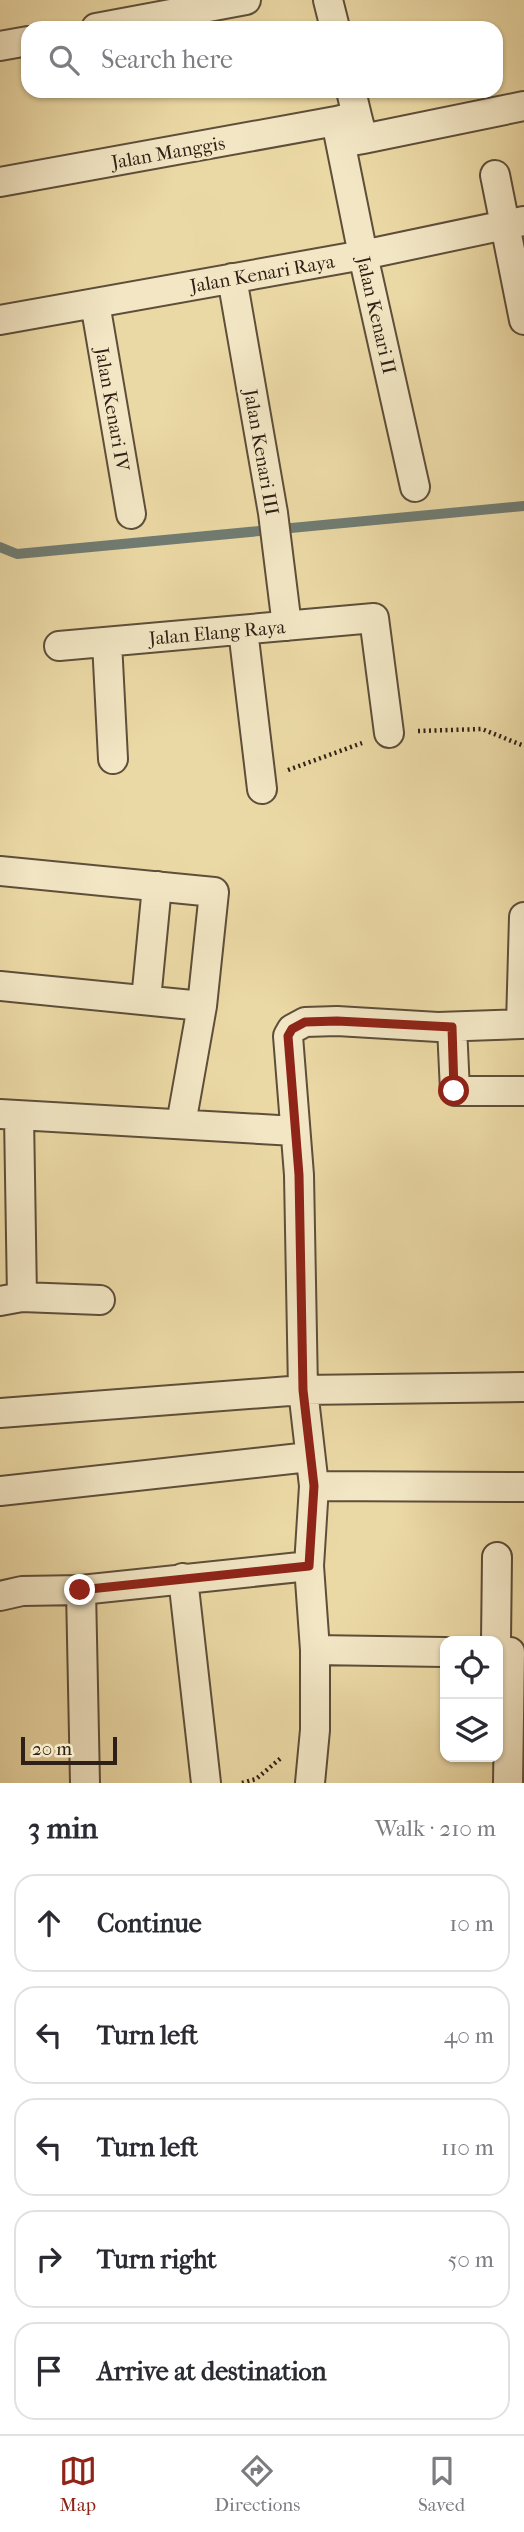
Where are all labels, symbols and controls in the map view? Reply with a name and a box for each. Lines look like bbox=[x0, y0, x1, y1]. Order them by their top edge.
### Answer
search box bbox=[21, 21, 503, 98]
icon: search bbox=[45, 41, 83, 79]
text: Search here bbox=[101, 44, 233, 75]
street label: Jalan Manggis bbox=[108, 132, 227, 174]
street label: Jalan Kenari Raya bbox=[186, 250, 336, 298]
street label: Jalan Kenari II bbox=[351, 252, 400, 376]
street label: Jalan Kenari IV bbox=[90, 344, 134, 473]
street label: Jalan Kenari III bbox=[239, 386, 283, 517]
street label: Jalan Elang Raya bbox=[146, 616, 286, 650]
route start bbox=[438, 1075, 469, 1106]
route end bbox=[64, 1574, 95, 1605]
map controls bbox=[440, 1636, 503, 1762]
button: locate bbox=[440, 1636, 503, 1699]
button: layers bbox=[440, 1699, 503, 1762]
scale bar bbox=[21, 1734, 117, 1766]
text: 20 m bbox=[32, 1738, 72, 1760]
text: 3 min bbox=[28, 1811, 98, 1846]
text: Walk · 210 m bbox=[375, 1815, 496, 1842]
icon: ahead bbox=[30, 1904, 68, 1942]
text: Continue bbox=[97, 1908, 202, 1939]
text: 10 m bbox=[449, 1910, 494, 1937]
icon: left bbox=[30, 2016, 68, 2054]
text: Turn left bbox=[97, 2020, 198, 2051]
text: 40 m bbox=[444, 2022, 494, 2049]
icon: left bbox=[30, 2128, 68, 2166]
text: Turn left bbox=[97, 2132, 198, 2163]
text: 110 m bbox=[441, 2134, 494, 2161]
icon: right bbox=[30, 2240, 68, 2278]
text: Turn right bbox=[97, 2244, 217, 2275]
text: 50 m bbox=[447, 2246, 494, 2273]
icon: arrive bbox=[30, 2352, 68, 2390]
text: Arrive at destination bbox=[97, 2356, 327, 2387]
tab: Map bbox=[59, 2452, 97, 2516]
tab: Directions bbox=[215, 2452, 300, 2516]
tab: Saved bbox=[418, 2452, 465, 2516]

